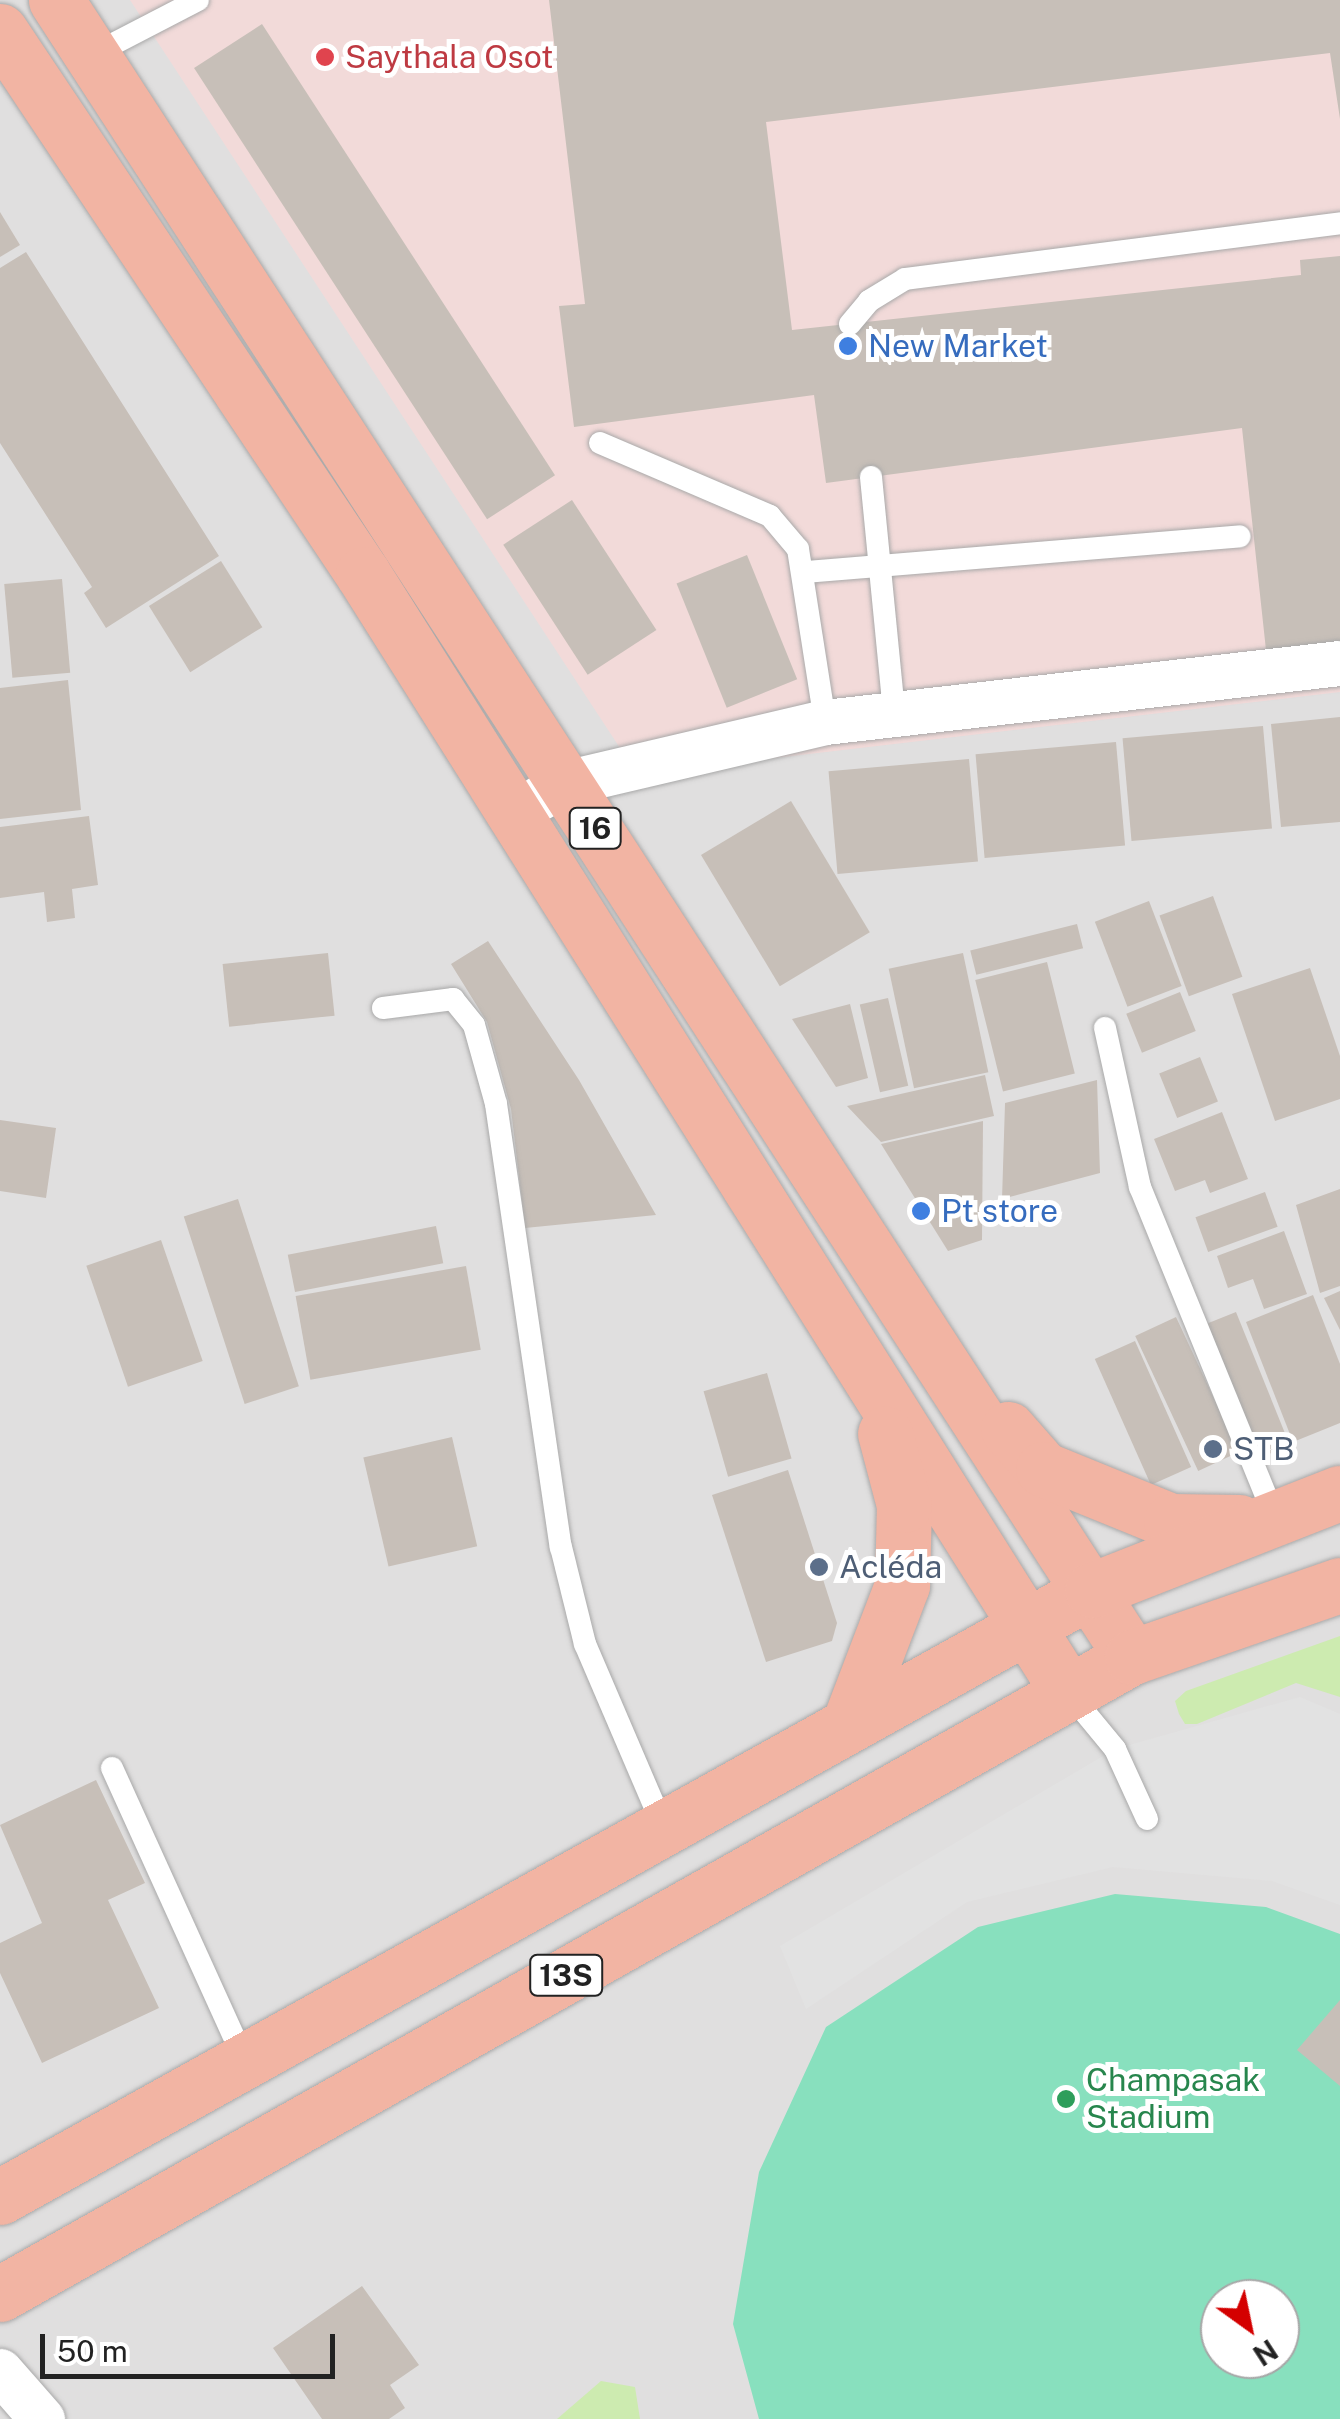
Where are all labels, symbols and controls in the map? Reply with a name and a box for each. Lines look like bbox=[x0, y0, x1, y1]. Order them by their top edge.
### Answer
place label: Saythala Osot bbox=[345, 38, 554, 76]
marker: Saythala Osot bbox=[314, 46, 336, 68]
place label: New Market bbox=[868, 327, 1048, 365]
marker: New Market bbox=[837, 335, 859, 357]
road number: 16 bbox=[568, 803, 622, 853]
place label: Pt store bbox=[941, 1192, 1058, 1230]
marker: Pt store bbox=[910, 1200, 932, 1222]
place label: STB bbox=[1233, 1430, 1294, 1468]
marker: STB bbox=[1202, 1438, 1224, 1460]
place label: Acléda bbox=[839, 1548, 942, 1586]
marker: Acléda bbox=[808, 1556, 830, 1578]
road number: 13S bbox=[528, 1950, 604, 2000]
place label: Champasak Stadium bbox=[1086, 2062, 1260, 2137]
marker: Champasak Stadium bbox=[1055, 2088, 1077, 2110]
north arrow bbox=[1200, 2279, 1300, 2379]
scale bar bbox=[45, 2314, 340, 2376]
text: 50 m bbox=[57, 2333, 128, 2369]
text: N bbox=[1247, 2333, 1284, 2373]

